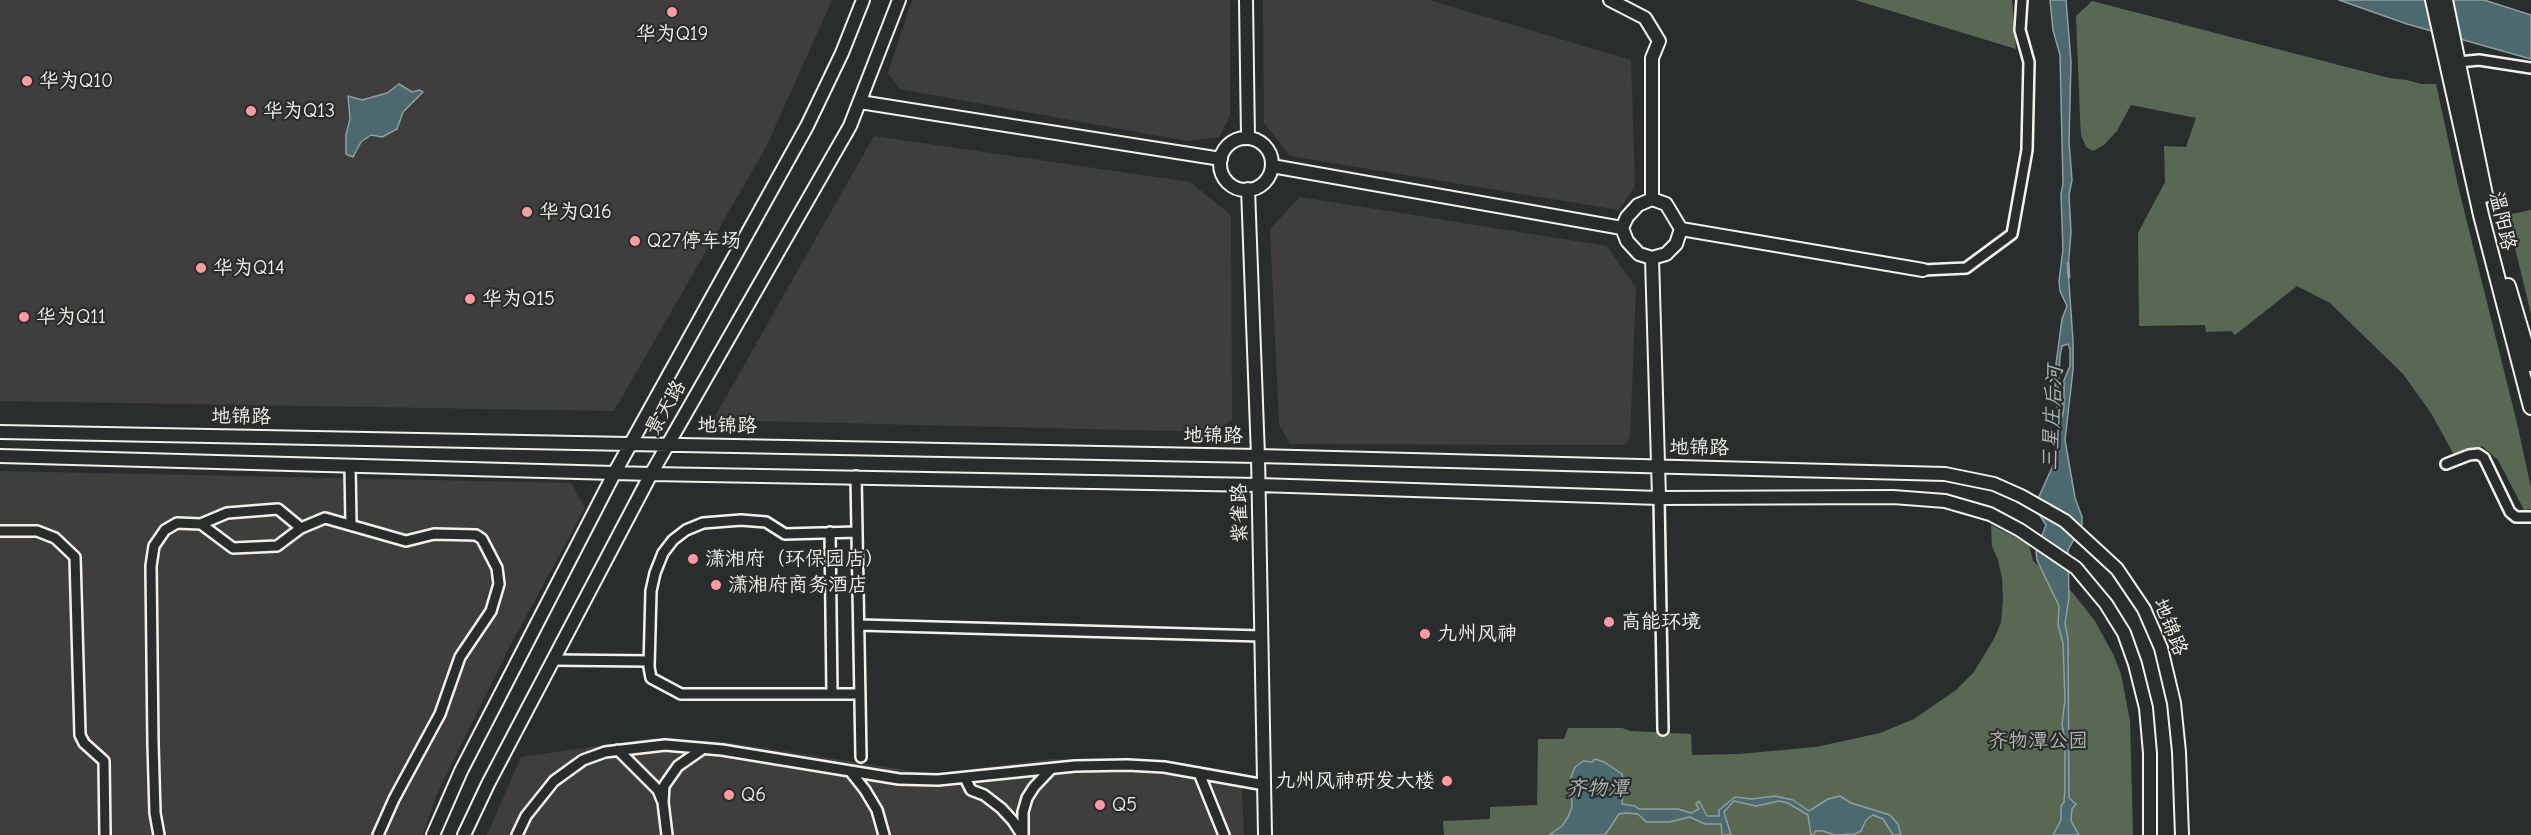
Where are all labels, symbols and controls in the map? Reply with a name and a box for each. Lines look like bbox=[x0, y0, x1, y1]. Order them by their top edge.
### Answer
marker: 华为Q19 bbox=[665, 5, 679, 19]
place label: 华为Q19 bbox=[636, 22, 708, 46]
place label: 华为Q10 bbox=[39, 69, 113, 93]
marker: 华为Q10 bbox=[20, 74, 34, 88]
place label: 华为Q13 bbox=[263, 99, 335, 123]
marker: 华为Q13 bbox=[244, 104, 258, 118]
street label: 温阳路 bbox=[2484, 189, 2520, 253]
place label: 华为Q16 bbox=[539, 200, 612, 224]
marker: 华为Q16 bbox=[520, 205, 534, 219]
place label: Q27停车场 bbox=[647, 229, 741, 253]
marker: Q27停车场 bbox=[628, 234, 642, 248]
place label: 华为Q14 bbox=[213, 256, 285, 280]
marker: 华为Q14 bbox=[194, 261, 208, 275]
place label: 华为Q15 bbox=[482, 287, 555, 311]
marker: 华为Q15 bbox=[463, 292, 477, 306]
place label: 华为Q11 bbox=[36, 305, 106, 329]
marker: 华为Q11 bbox=[17, 310, 31, 324]
water label: 三星庄后河 bbox=[2038, 365, 2068, 471]
street label: 景天路 bbox=[641, 376, 691, 440]
street label: 地锦路 bbox=[211, 404, 271, 430]
street label: 地锦路 bbox=[697, 413, 757, 439]
street label: 地锦路 bbox=[1183, 423, 1243, 449]
street label: 地锦路 bbox=[1669, 435, 1729, 461]
street label: 紫雀路 bbox=[1227, 483, 1253, 543]
place label: 潇湘府（环保园店） bbox=[705, 547, 885, 571]
marker: 潇湘府（环保园店） bbox=[686, 552, 700, 566]
place label: 潇湘府商务酒店 bbox=[728, 573, 868, 597]
marker: 潇湘府商务酒店 bbox=[709, 578, 723, 592]
street label: 地锦路 bbox=[2148, 595, 2192, 659]
place label: 高能环境 bbox=[1621, 610, 1701, 634]
marker: 高能环境 bbox=[1602, 615, 1616, 629]
place label: 九州风神 bbox=[1437, 622, 1517, 646]
marker: 九州风神 bbox=[1418, 627, 1432, 641]
park label: 齐物潭公园 bbox=[1988, 729, 2088, 753]
place label: 九州风神研发大楼 bbox=[1275, 769, 1435, 793]
marker: 九州风神研发大楼 bbox=[1440, 774, 1454, 788]
water label: 齐物潭 bbox=[1566, 776, 1628, 802]
place label: Q6 bbox=[741, 783, 766, 807]
marker: Q6 bbox=[722, 788, 736, 802]
place label: Q5 bbox=[1112, 793, 1137, 817]
marker: Q5 bbox=[1093, 798, 1107, 812]

